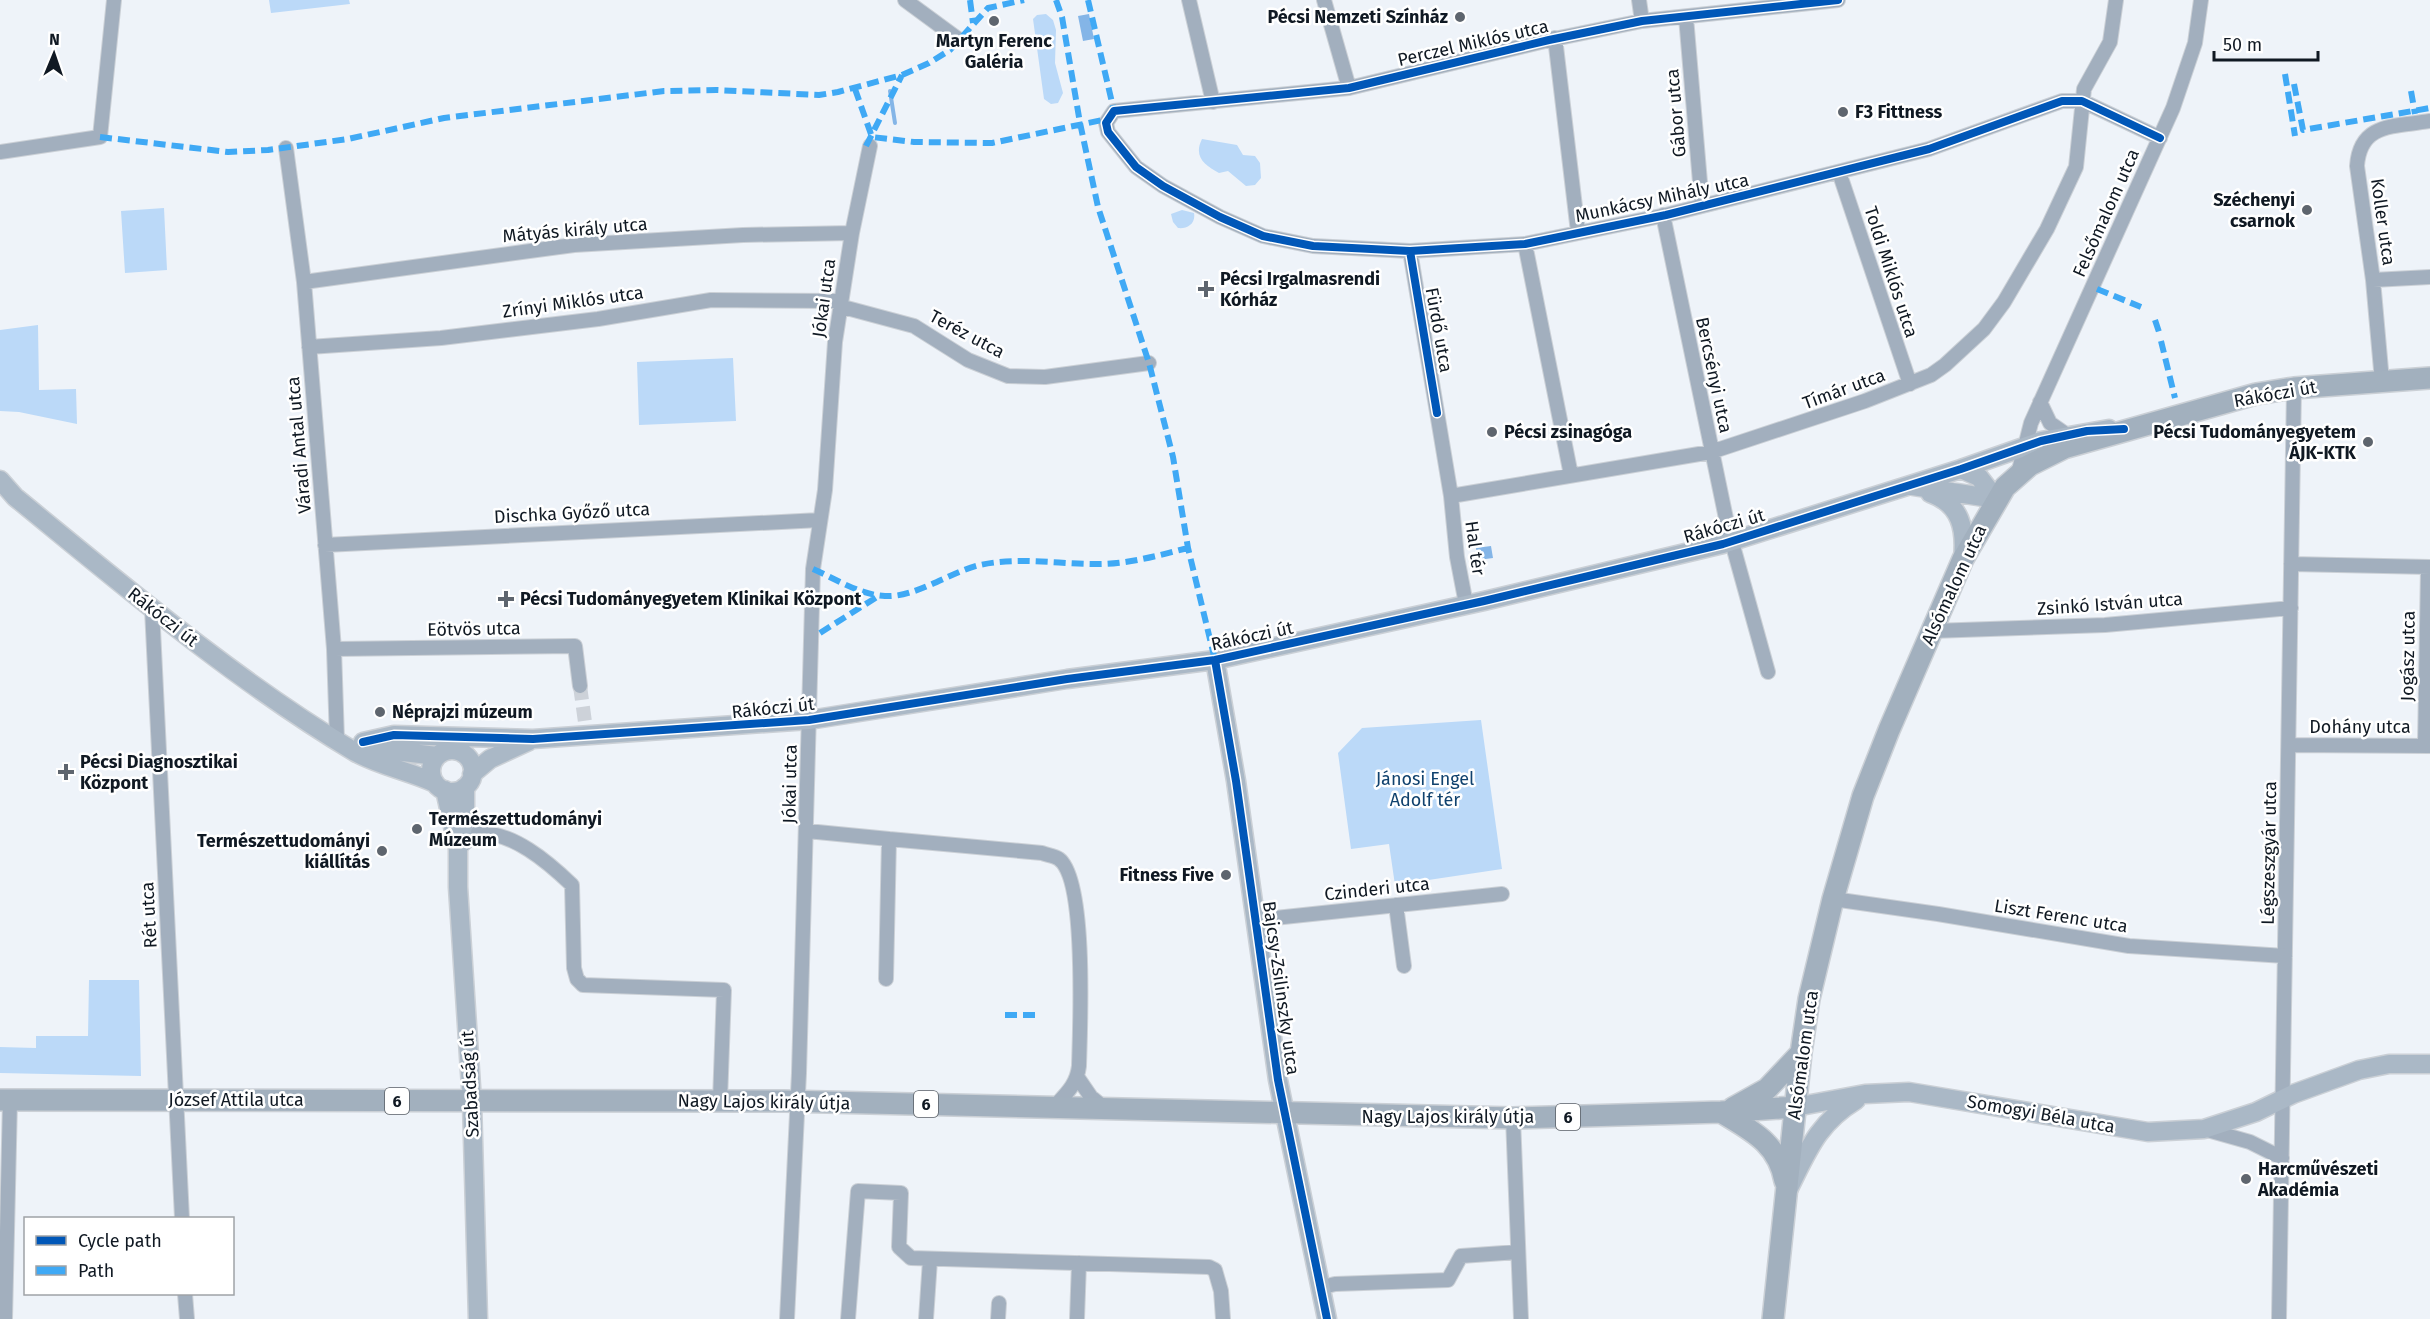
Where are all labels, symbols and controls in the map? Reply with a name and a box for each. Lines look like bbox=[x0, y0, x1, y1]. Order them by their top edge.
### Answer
place label: Pécsi Nemzeti Színház bbox=[1267, 6, 1448, 28]
marker: Pécsi Nemzeti Színház bbox=[1453, 10, 1467, 24]
marker: Martyn Ferenc Galéria bbox=[987, 14, 1001, 28]
street label: Perczel Miklós utca bbox=[1395, 15, 1551, 71]
north arrow bbox=[24, 24, 84, 84]
scale bar bbox=[2214, 24, 2318, 62]
text: N bbox=[49, 30, 60, 49]
place label: Martyn Ferenc Galéria bbox=[936, 30, 1052, 73]
text: 50 m bbox=[2223, 34, 2262, 56]
street label: Gábor utca bbox=[1661, 68, 1691, 158]
place label: F3 Fittness bbox=[1855, 101, 1942, 123]
marker: F3 Fittness bbox=[1836, 105, 1850, 119]
street label: Felsőmalom utca bbox=[2068, 145, 2144, 281]
street label: Munkácsy Mihály utca bbox=[1573, 169, 1751, 227]
street label: Koller utca bbox=[2366, 177, 2400, 267]
place label: Széchenyi csarnok bbox=[2213, 189, 2296, 232]
marker: Széchenyi csarnok bbox=[2300, 203, 2314, 217]
street label: Toldi Miklós utca bbox=[1859, 204, 1923, 340]
street label: Mátyás király utca bbox=[502, 213, 648, 247]
street label: Jókai utca bbox=[808, 257, 840, 339]
place label: Pécsi Irgalmasrendi Kórház bbox=[1220, 268, 1380, 311]
marker: Pécsi Irgalmasrendi Kórház bbox=[1197, 280, 1215, 298]
street label: Zrínyi Miklós utca bbox=[501, 281, 645, 323]
street label: Fürdő utca bbox=[1421, 286, 1457, 374]
street label: Teréz utca bbox=[926, 305, 1008, 363]
street label: Bercsényi utca bbox=[1691, 315, 1737, 435]
street label: Tímár utca bbox=[1800, 364, 1888, 414]
street label: Váradi Antal utca bbox=[282, 375, 316, 515]
street label: Rákóczi út bbox=[2232, 376, 2318, 412]
place label: Pécsi zsinagóga bbox=[1504, 421, 1632, 443]
place label: Pécsi Tudományegyetem ÁJK-KTK bbox=[2153, 421, 2357, 464]
marker: Pécsi zsinagóga bbox=[1485, 425, 1499, 439]
marker: Pécsi Tudományegyetem ÁJK-KTK bbox=[2361, 435, 2375, 449]
street label: Dischka Győző utca bbox=[493, 498, 651, 528]
street label: Rákóczi út bbox=[1681, 504, 1768, 548]
street label: Hal tér bbox=[1460, 519, 1490, 577]
street label: Alsómalom utca bbox=[1916, 521, 1992, 649]
street label: Rákóczi út bbox=[123, 583, 203, 652]
place label: Pécsi Tudományegyetem Klinikai Központ bbox=[520, 588, 862, 610]
street label: Zsinkó István utca bbox=[2036, 588, 2184, 620]
marker: Pécsi Tudományegyetem Klinikai Központ bbox=[497, 590, 515, 608]
street label: Jogász utca bbox=[2396, 611, 2420, 701]
street label: Rákóczi út bbox=[1209, 616, 1296, 655]
street label: Eötvös utca bbox=[427, 617, 521, 641]
street label: Rákóczi út bbox=[730, 693, 816, 723]
place label: Néprajzi múzeum bbox=[392, 701, 533, 723]
marker: Néprajzi múzeum bbox=[373, 705, 387, 719]
street label: Dohány utca bbox=[2309, 716, 2411, 738]
street label: Jókai utca bbox=[778, 744, 802, 824]
place label: Pécsi Diagnosztikai Központ bbox=[80, 751, 238, 794]
marker: Pécsi Diagnosztikai Központ bbox=[57, 763, 75, 781]
park label: Jánosi Engel Adolf tér bbox=[1376, 768, 1474, 811]
street label: Légszeszgyár utca bbox=[2257, 781, 2281, 925]
place label: Természettudományi Múzeum bbox=[429, 808, 602, 851]
marker: Természettudományi Múzeum bbox=[410, 822, 424, 836]
place label: Természettudományi kiállítás bbox=[197, 830, 370, 873]
marker: Természettudományi kiállítás bbox=[375, 844, 389, 858]
place label: Fitness Five bbox=[1120, 864, 1214, 886]
marker: Fitness Five bbox=[1219, 868, 1233, 882]
street label: Czinderi utca bbox=[1323, 873, 1431, 905]
street label: Rét utca bbox=[136, 881, 162, 949]
street label: Liszt Ferenc utca bbox=[1993, 895, 2129, 937]
street label: Bajcsy-Zsilinszky utca bbox=[1258, 900, 1304, 1076]
street label: Alsómalom utca bbox=[1783, 989, 1823, 1121]
street label: Szabadság út bbox=[456, 1029, 484, 1138]
road number: 6 bbox=[385, 1088, 409, 1114]
street label: József Attila utca bbox=[168, 1089, 304, 1111]
street label: Nagy Lajos király útja bbox=[677, 1089, 851, 1115]
street label: Somogyi Béla utca bbox=[1965, 1090, 2117, 1138]
road number: 6 bbox=[914, 1091, 938, 1117]
road number: 6 bbox=[1556, 1104, 1580, 1130]
street label: Nagy Lajos király útja bbox=[1362, 1106, 1534, 1128]
place label: Harcművészeti Akadémia bbox=[2257, 1158, 2378, 1201]
marker: Harcművészeti Akadémia bbox=[2239, 1172, 2253, 1186]
legend bbox=[24, 1217, 234, 1295]
text: Cycle path bbox=[78, 1230, 162, 1252]
text: Path bbox=[78, 1260, 114, 1282]

